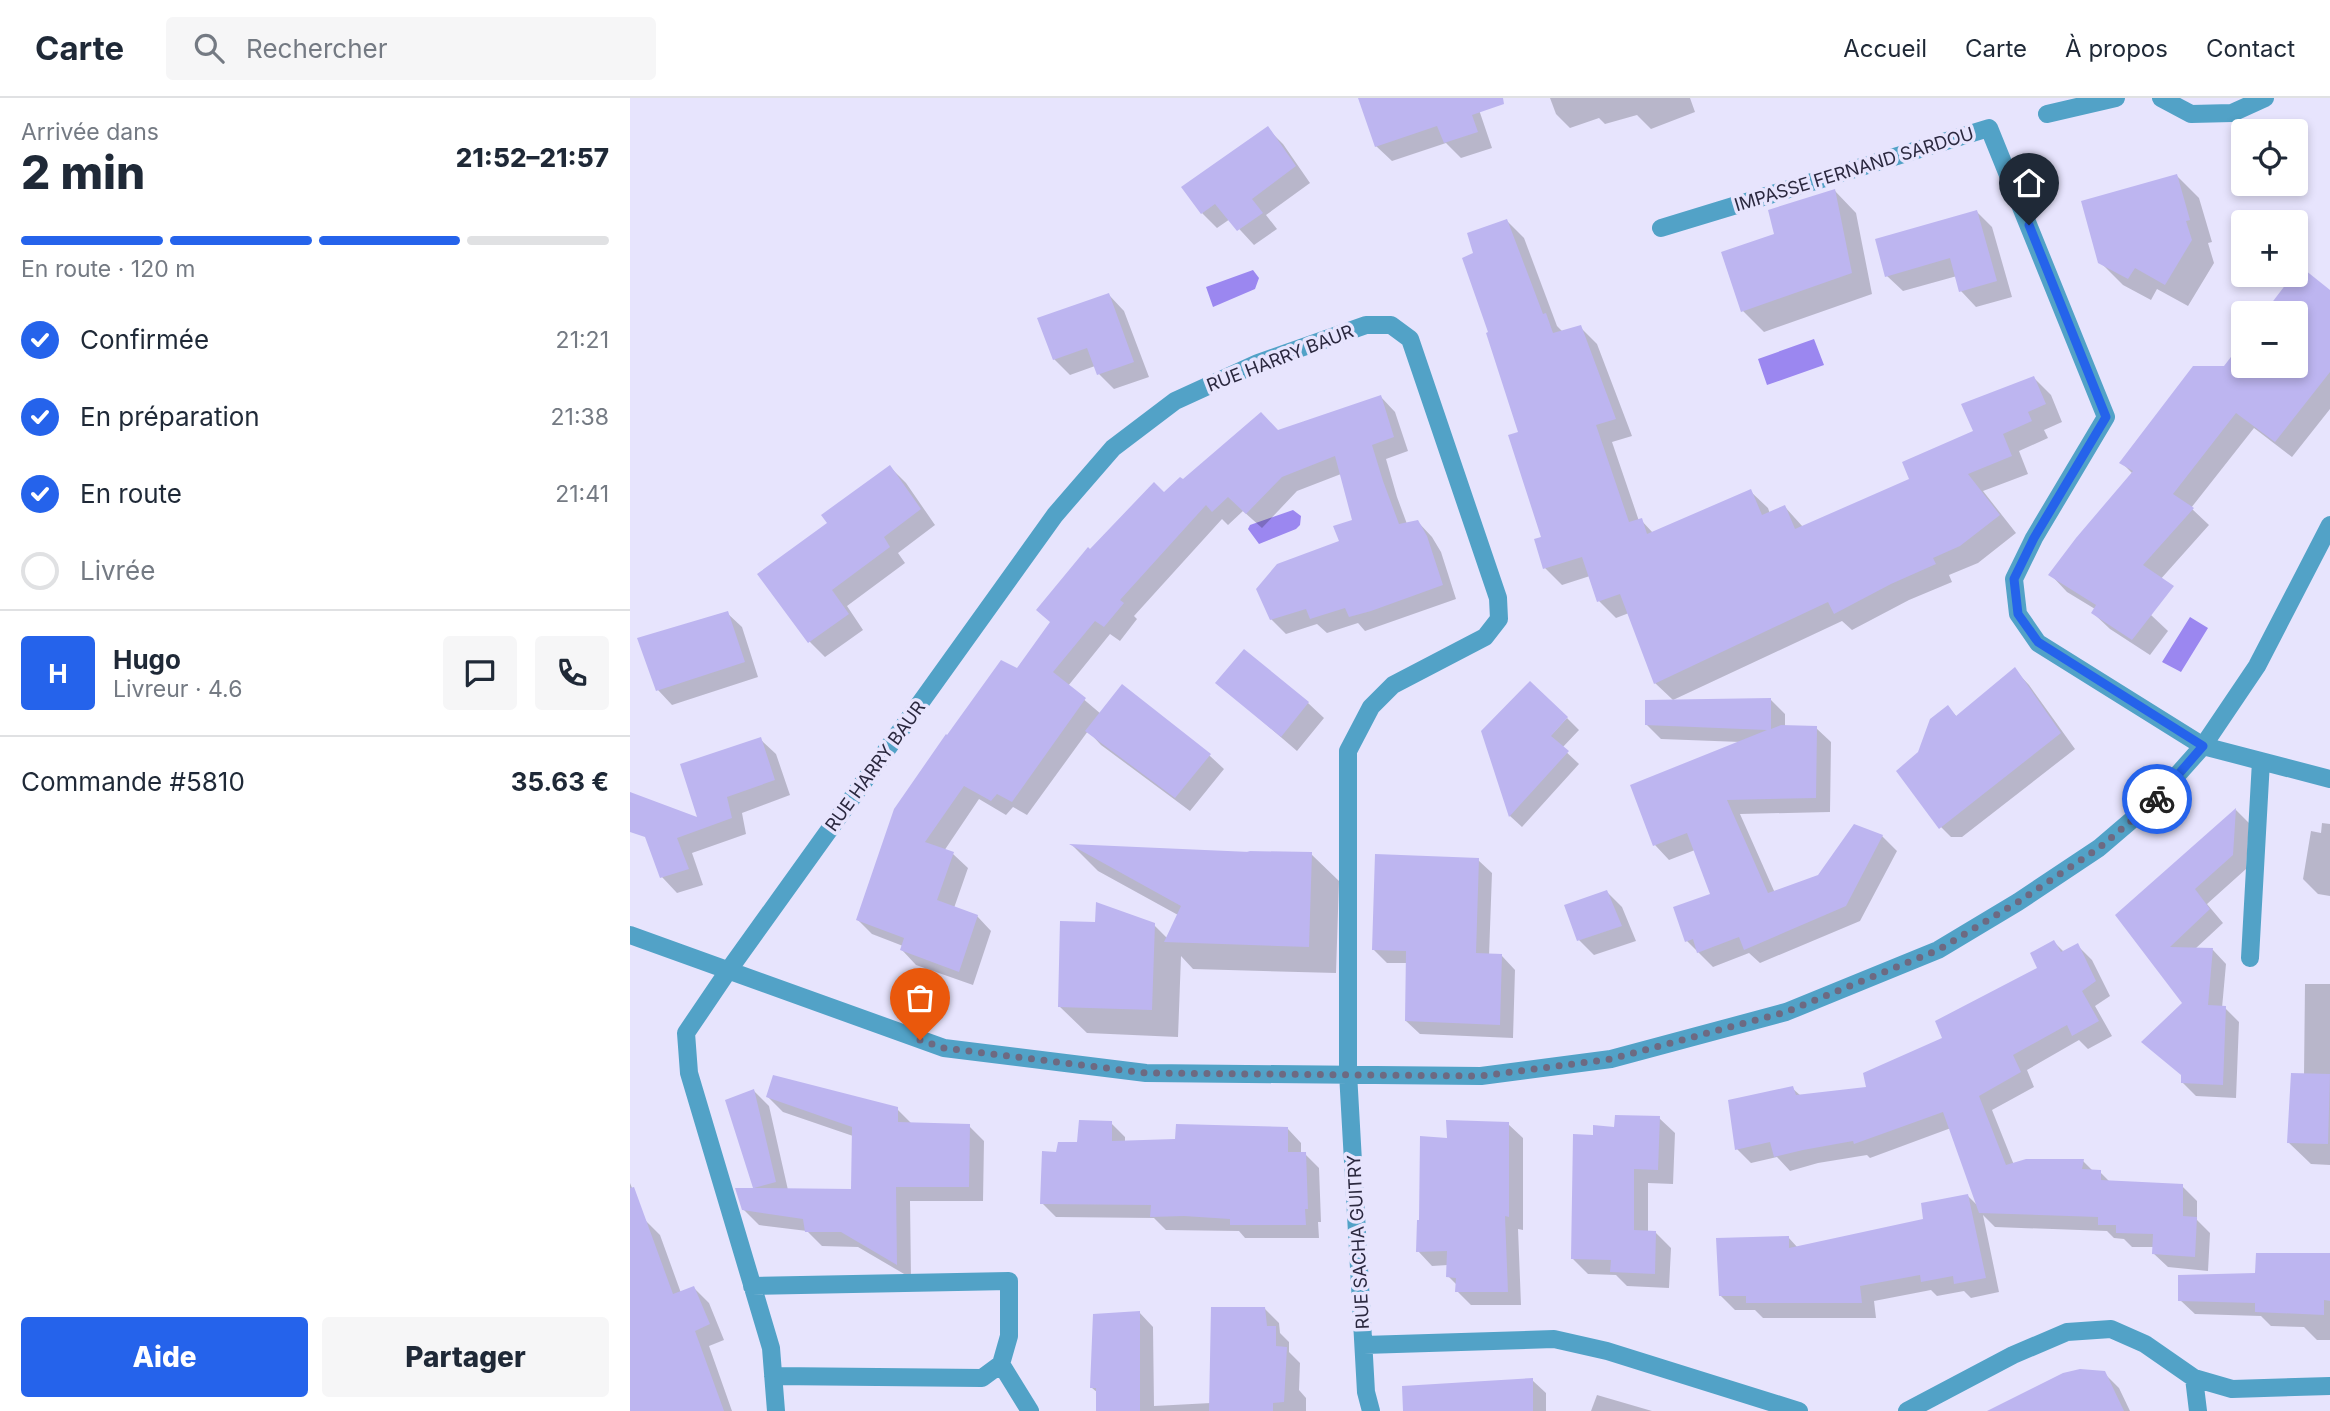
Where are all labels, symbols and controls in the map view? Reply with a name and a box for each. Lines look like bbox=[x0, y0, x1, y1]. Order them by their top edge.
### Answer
search box bbox=[166, 17, 656, 80]
text: Carte bbox=[35, 28, 124, 68]
icon: search bbox=[190, 29, 228, 67]
text: Rechercher bbox=[246, 33, 388, 64]
text: Accueil bbox=[1843, 34, 1927, 63]
text: Carte bbox=[1965, 34, 2027, 63]
text: À propos bbox=[2065, 34, 2168, 63]
text: Contact bbox=[2206, 34, 2295, 63]
text: Arrivée dans bbox=[21, 118, 159, 146]
map controls bbox=[2231, 119, 2308, 378]
button: locate bbox=[2231, 119, 2308, 196]
street label: IMPASSE FERNAND SARDOU bbox=[1732, 123, 1976, 215]
text: 21:52–21:57 bbox=[456, 142, 609, 173]
text: 2 min bbox=[21, 144, 145, 200]
pin bbox=[1999, 153, 2059, 225]
icon: home bbox=[2010, 164, 2048, 202]
button: + bbox=[2231, 210, 2308, 287]
text: En route · 120 m bbox=[21, 255, 195, 283]
button: − bbox=[2231, 301, 2308, 378]
street label: RUE HARRY BAUR bbox=[1204, 320, 1357, 396]
icon: check bbox=[21, 321, 59, 359]
text: Confirmée bbox=[80, 324, 209, 355]
text: 21:21 bbox=[556, 326, 609, 354]
icon: check bbox=[21, 398, 59, 436]
text: En préparation bbox=[80, 401, 260, 432]
text: 21:38 bbox=[551, 403, 609, 431]
icon: check bbox=[21, 475, 59, 513]
text: En route bbox=[80, 478, 182, 509]
text: 21:41 bbox=[555, 480, 609, 508]
text: Livrée bbox=[80, 555, 155, 586]
button: chat bbox=[443, 636, 517, 710]
button: phone bbox=[535, 636, 609, 710]
text: Hugo bbox=[113, 644, 181, 675]
text: H bbox=[48, 658, 68, 689]
text: Livreur · 4.6 bbox=[113, 675, 242, 703]
street label: RUE HARRY BAUR bbox=[821, 697, 929, 835]
courier bbox=[2122, 764, 2192, 834]
text: Commande #5810 bbox=[21, 766, 245, 797]
text: 35.63 € bbox=[511, 766, 609, 797]
icon: bike bbox=[2138, 780, 2176, 818]
pin bbox=[890, 968, 950, 1040]
icon: bag bbox=[901, 979, 939, 1017]
street label: RUE SACHA GUITRY bbox=[1343, 1154, 1373, 1330]
button: Aide bbox=[21, 1317, 308, 1397]
button: Partager bbox=[322, 1317, 609, 1397]

